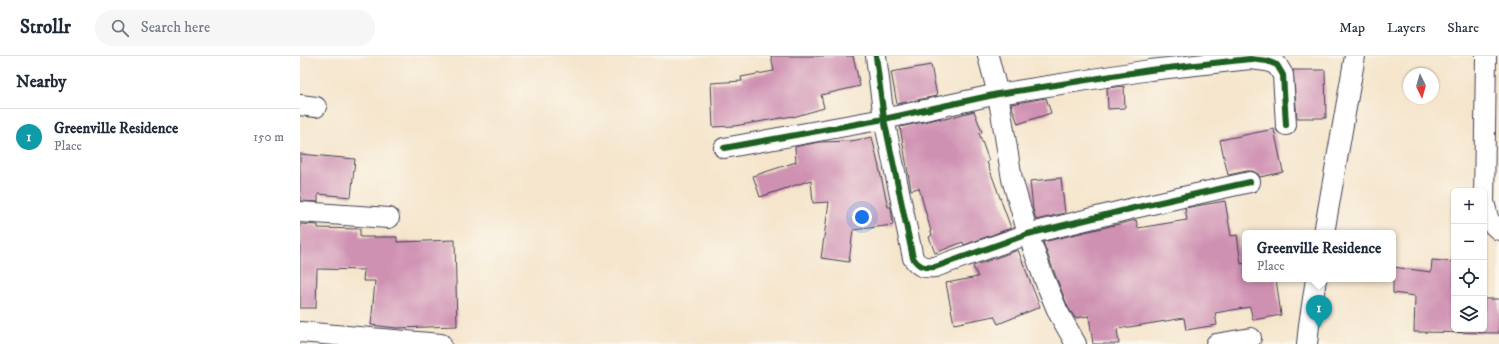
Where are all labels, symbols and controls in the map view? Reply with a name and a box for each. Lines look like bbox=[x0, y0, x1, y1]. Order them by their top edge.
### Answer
search box bbox=[95, 10, 375, 46]
text: Strollr bbox=[20, 16, 71, 39]
icon: search bbox=[109, 17, 131, 39]
text: Search here bbox=[141, 18, 210, 37]
text: Map bbox=[1339, 19, 1365, 37]
text: Layers bbox=[1387, 19, 1425, 37]
text: Share bbox=[1447, 19, 1479, 37]
north arrow bbox=[1403, 68, 1439, 104]
text: Nearby bbox=[16, 71, 66, 93]
text: Greenville Residence bbox=[54, 119, 178, 138]
text: 1 bbox=[27, 129, 31, 145]
text: 150 m bbox=[253, 129, 284, 145]
text: Place bbox=[54, 138, 82, 154]
map controls bbox=[1451, 188, 1487, 332]
button: + bbox=[1451, 188, 1487, 224]
your location bbox=[852, 207, 872, 227]
button: − bbox=[1451, 224, 1487, 260]
popup bbox=[1242, 230, 1396, 282]
text: Greenville Residence bbox=[1257, 239, 1381, 258]
text: Place bbox=[1257, 258, 1285, 274]
button: locate bbox=[1451, 260, 1487, 296]
pin: 1 bbox=[1306, 295, 1332, 328]
button: layers bbox=[1451, 296, 1487, 332]

